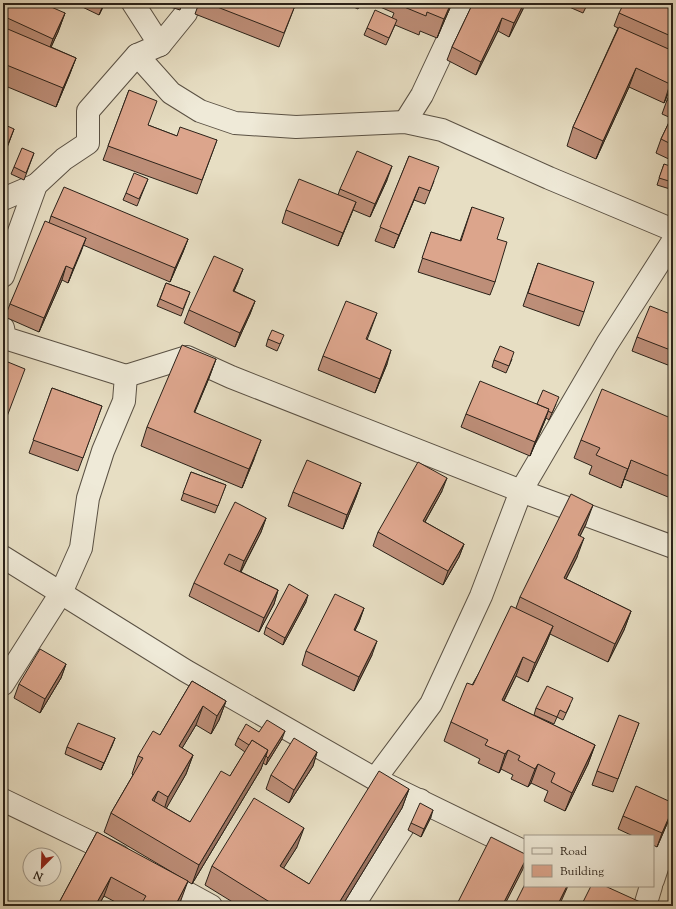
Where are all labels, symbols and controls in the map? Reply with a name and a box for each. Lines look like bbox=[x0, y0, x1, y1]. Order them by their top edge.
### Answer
legend bbox=[524, 835, 654, 887]
text: Road bbox=[560, 843, 587, 861]
north arrow bbox=[22, 847, 62, 887]
text: Building bbox=[560, 863, 604, 881]
text: N bbox=[31, 866, 47, 885]

